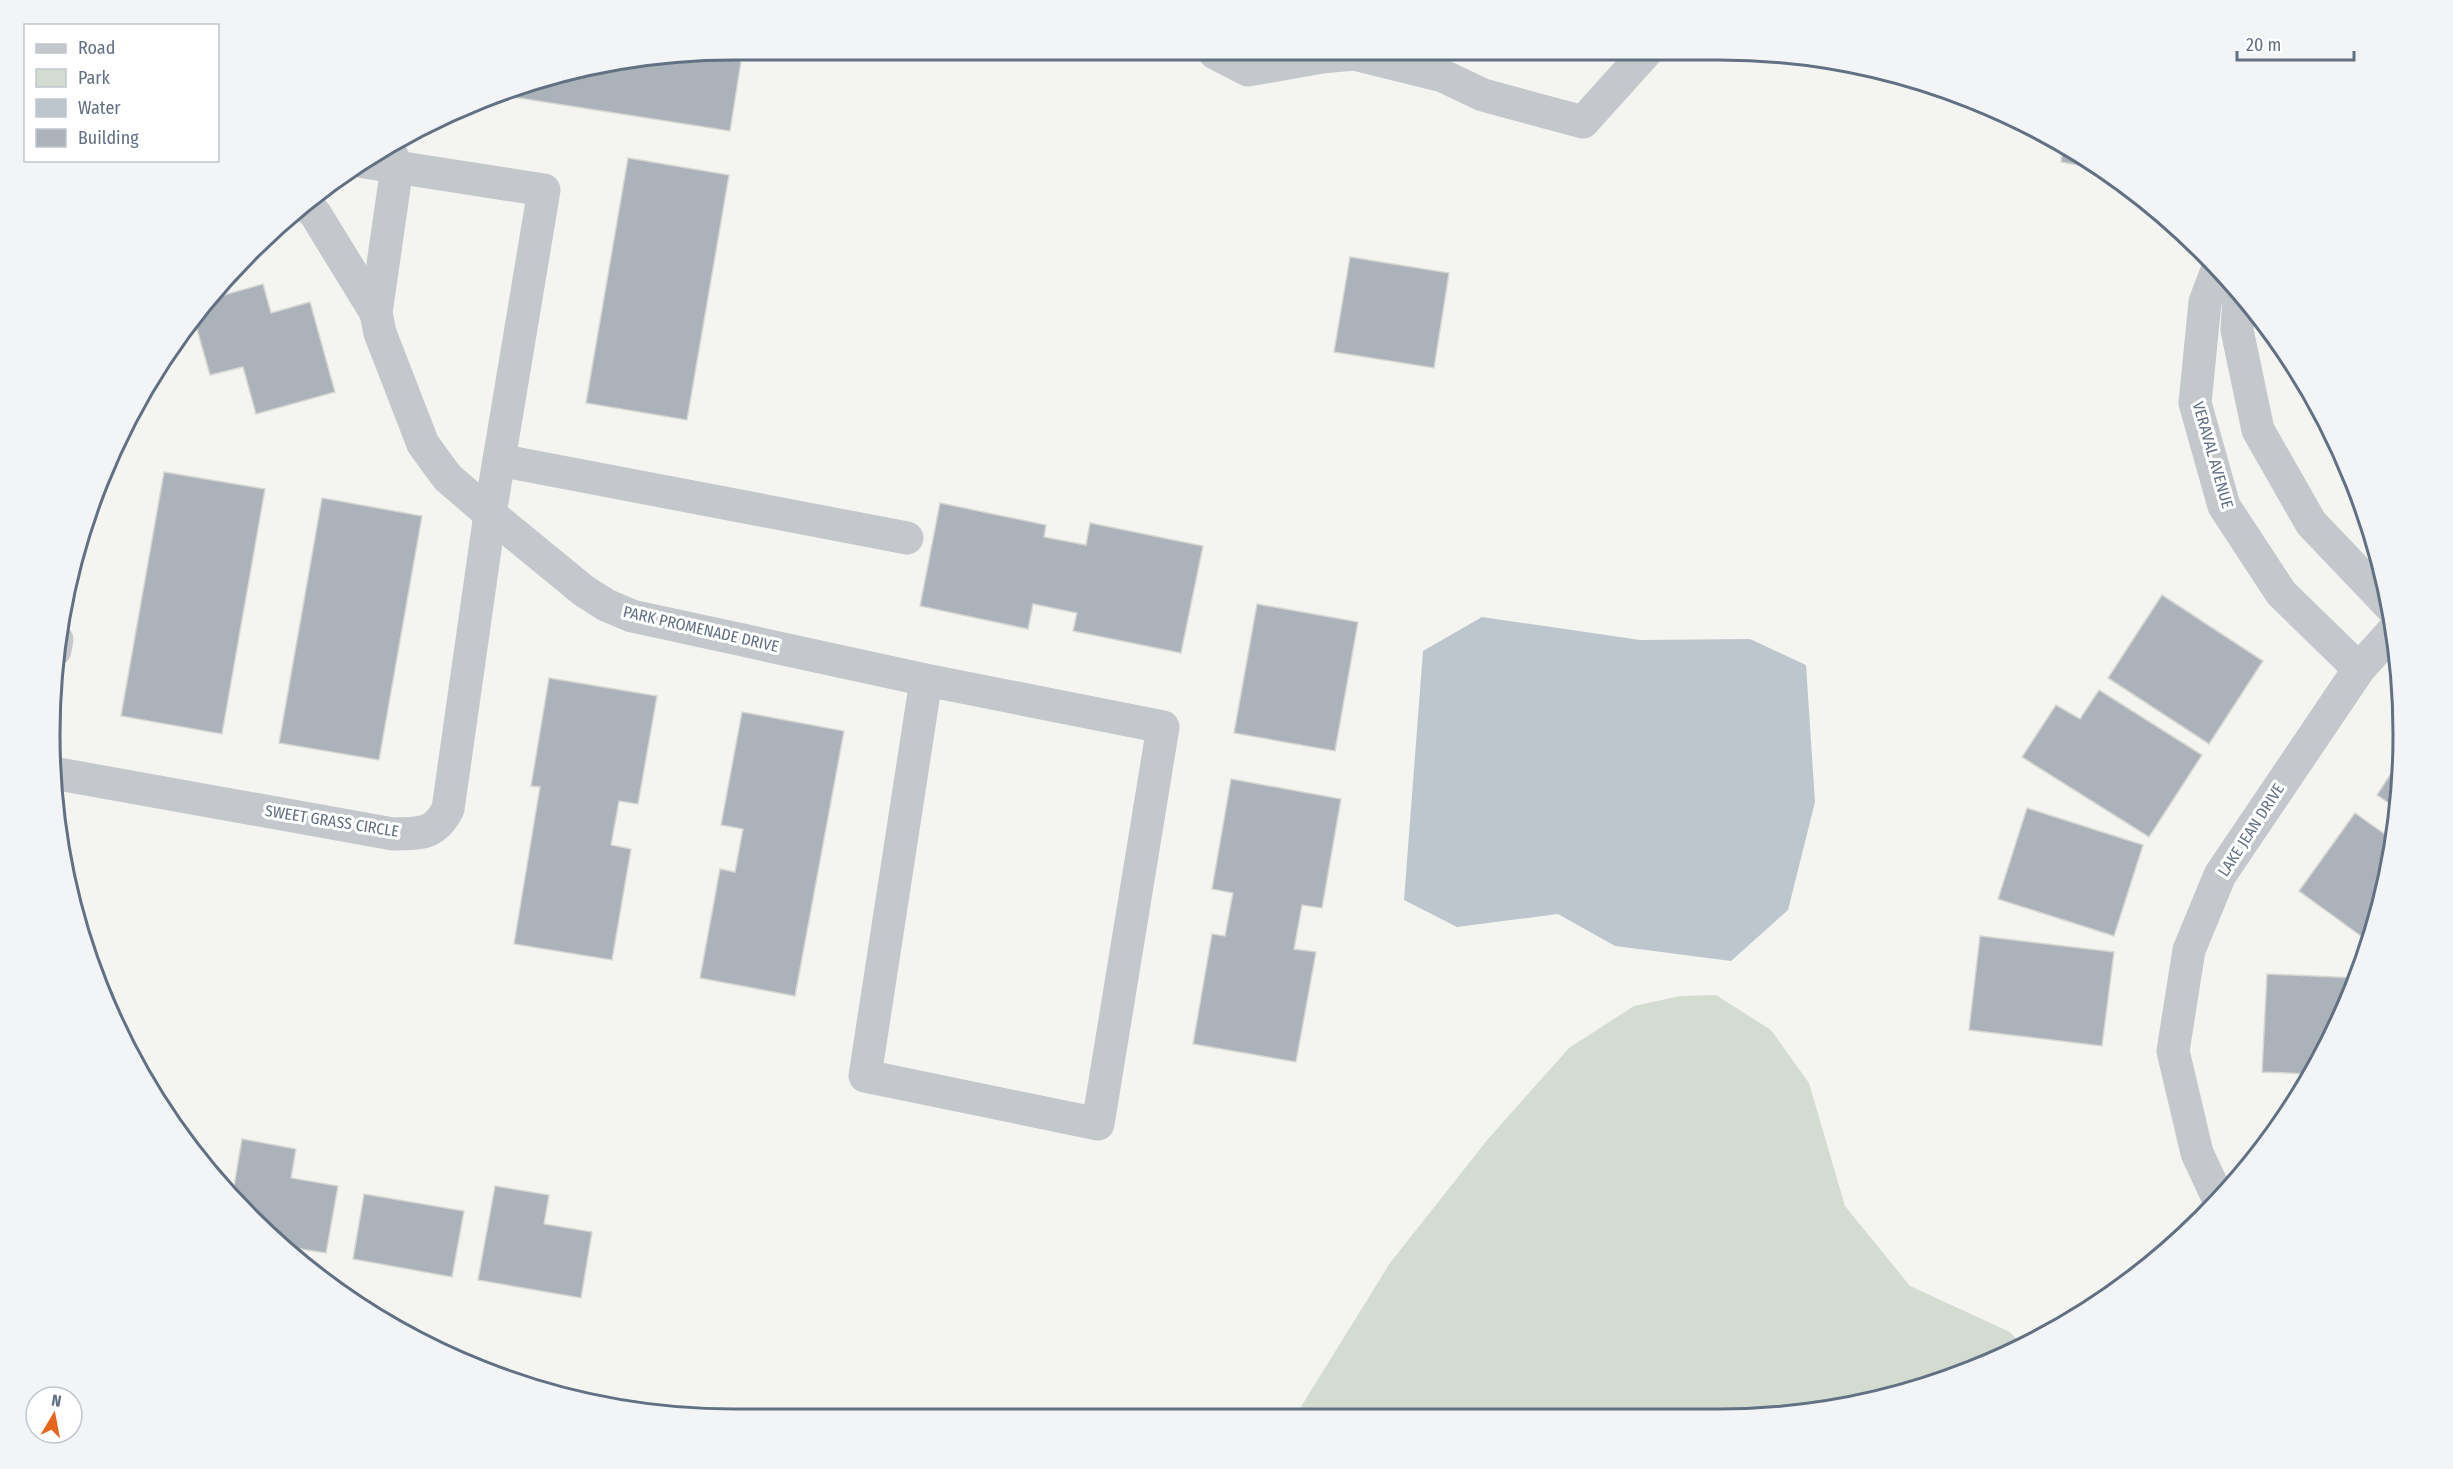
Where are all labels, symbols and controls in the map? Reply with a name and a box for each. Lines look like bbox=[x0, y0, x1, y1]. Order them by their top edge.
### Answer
legend bbox=[24, 24, 219, 162]
scale bar bbox=[2237, 24, 2354, 62]
text: 20 m bbox=[2246, 34, 2281, 56]
text: Road bbox=[78, 37, 115, 59]
text: Park bbox=[78, 67, 111, 89]
text: Water bbox=[78, 97, 121, 119]
text: Building bbox=[78, 127, 139, 149]
street label: VERAVAL AVENUE bbox=[2189, 399, 2237, 511]
street label: PARK PROMENADE DRIVE bbox=[621, 602, 781, 656]
street label: LAKE JEAN DRIVE bbox=[2214, 780, 2288, 880]
street label: SWEET GRASS CIRCLE bbox=[264, 801, 400, 841]
north arrow bbox=[24, 1385, 84, 1445]
text: N bbox=[50, 1391, 63, 1411]

